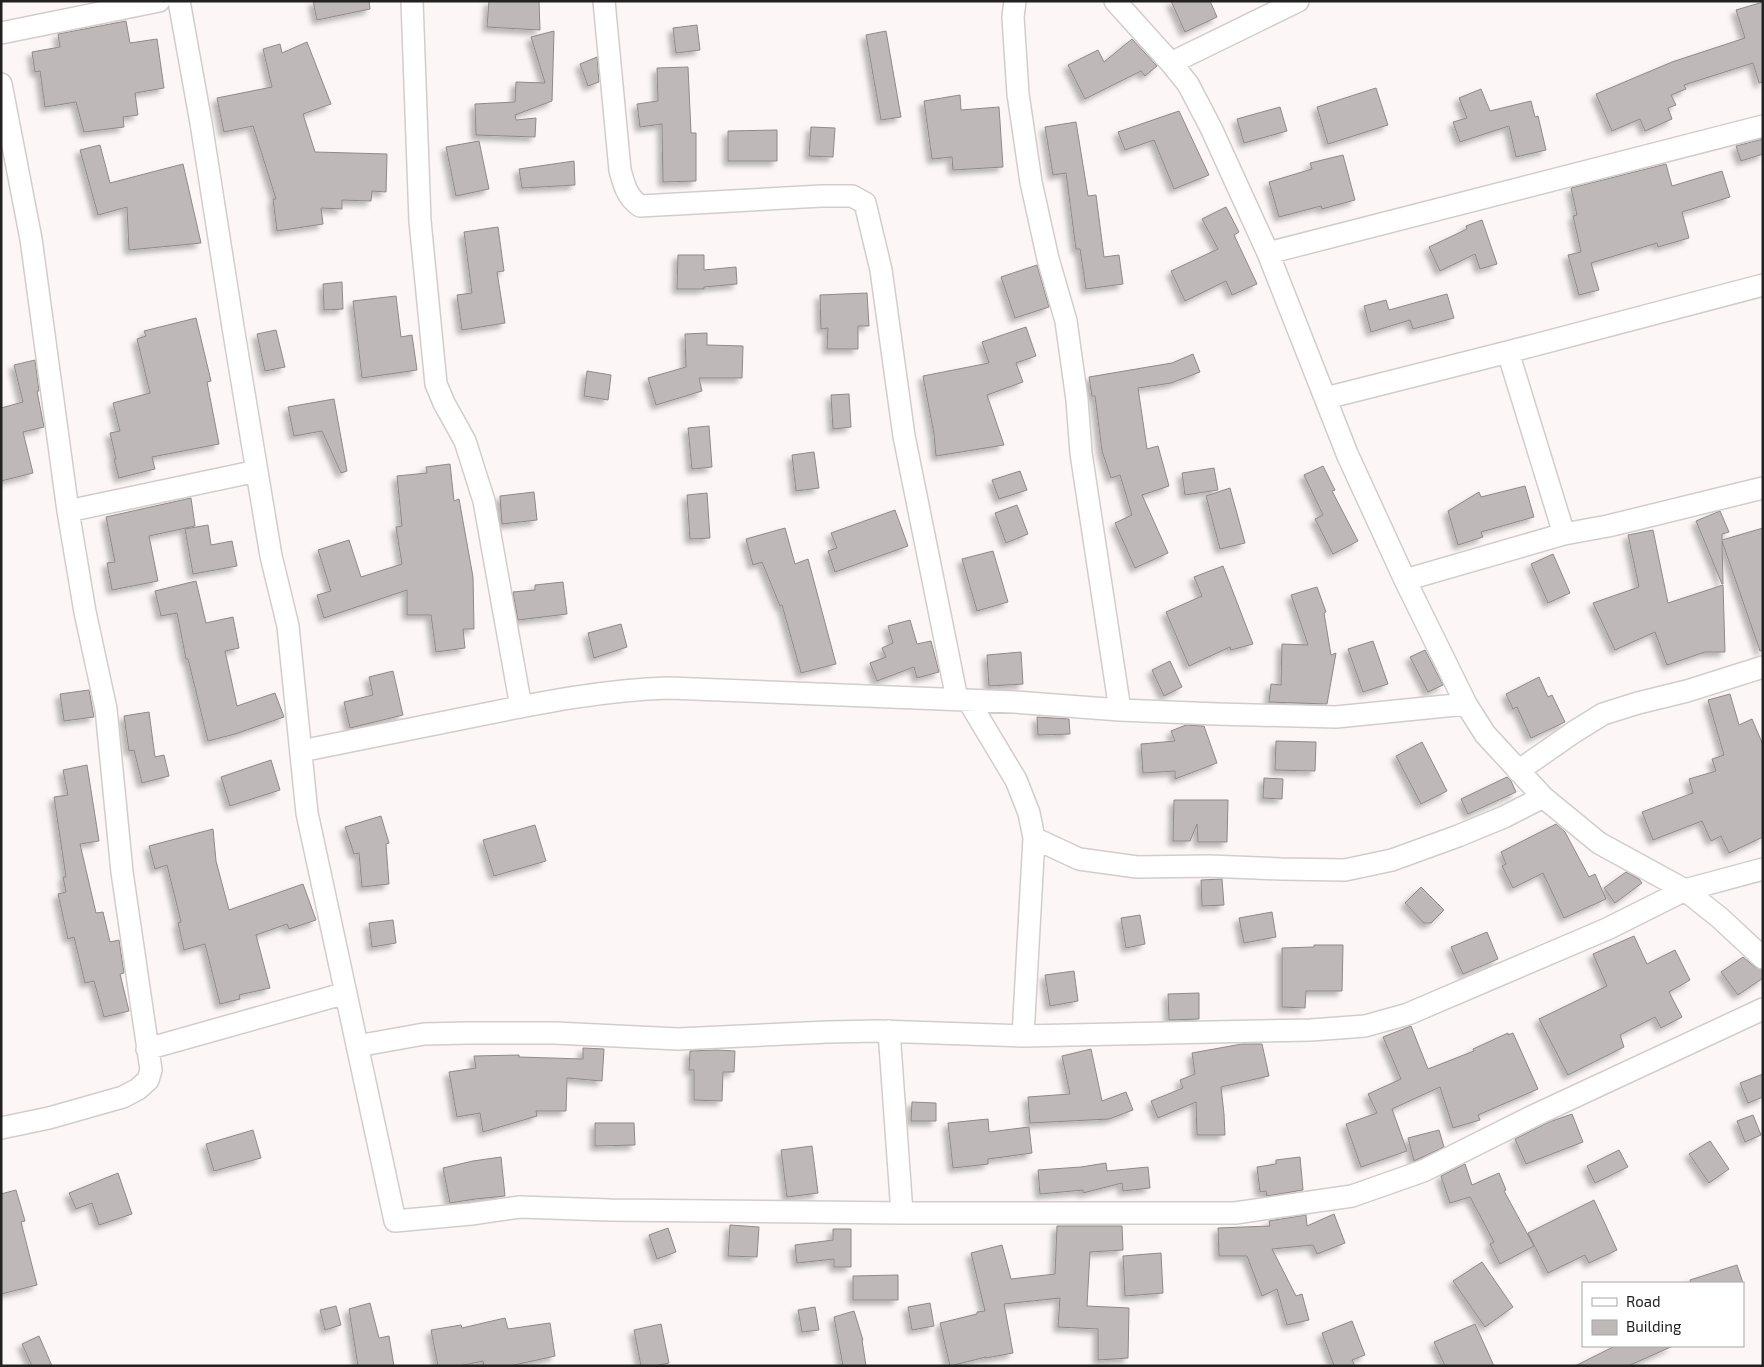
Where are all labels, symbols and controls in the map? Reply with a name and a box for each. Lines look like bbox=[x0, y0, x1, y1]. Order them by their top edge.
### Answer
legend bbox=[1582, 1282, 1744, 1347]
text: Road bbox=[1626, 1292, 1661, 1310]
text: Building bbox=[1626, 1317, 1682, 1335]

